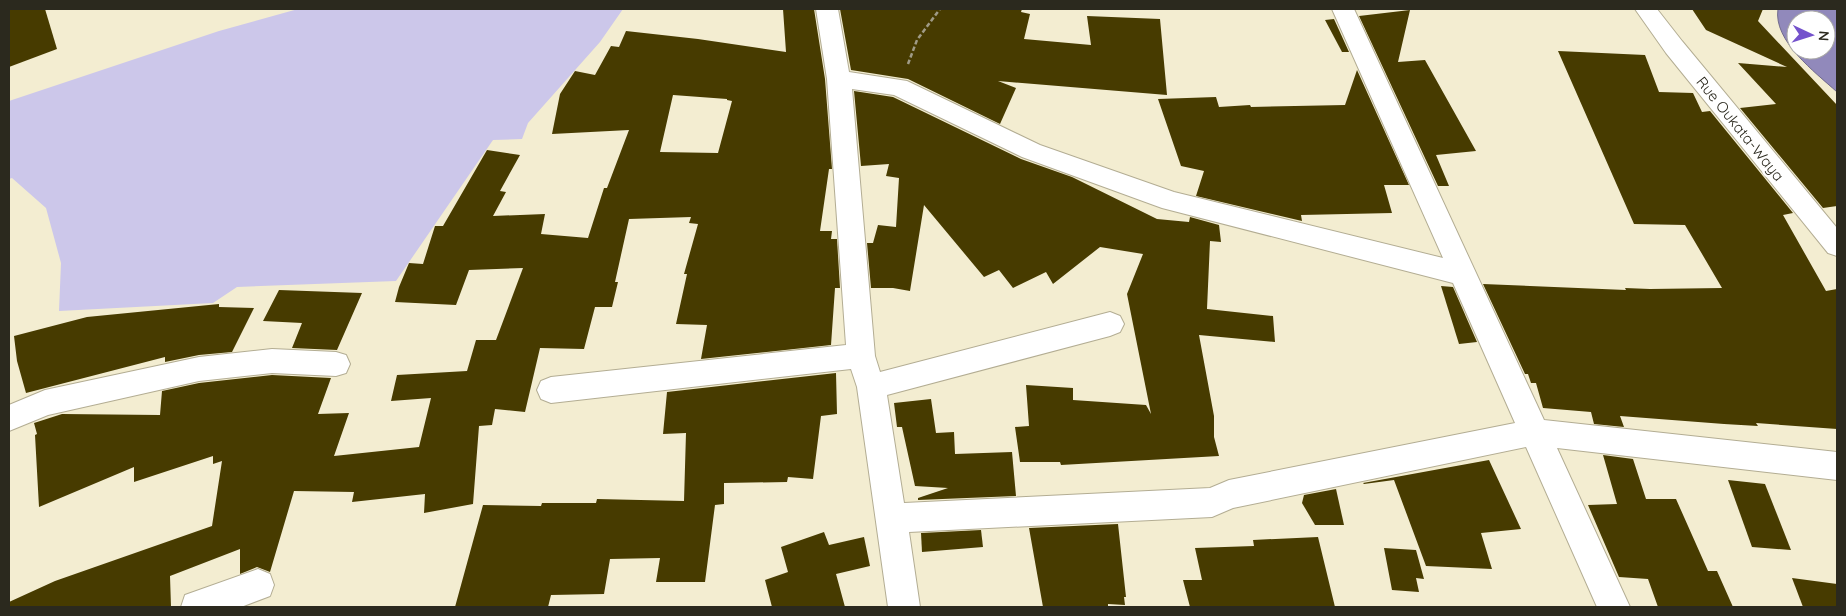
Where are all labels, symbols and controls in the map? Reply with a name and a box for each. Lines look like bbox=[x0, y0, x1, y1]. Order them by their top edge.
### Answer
north arrow bbox=[1786, 10, 1836, 60]
text: N bbox=[1815, 30, 1833, 42]
street label: Rue Oukata-Waya bbox=[1692, 73, 1788, 185]

